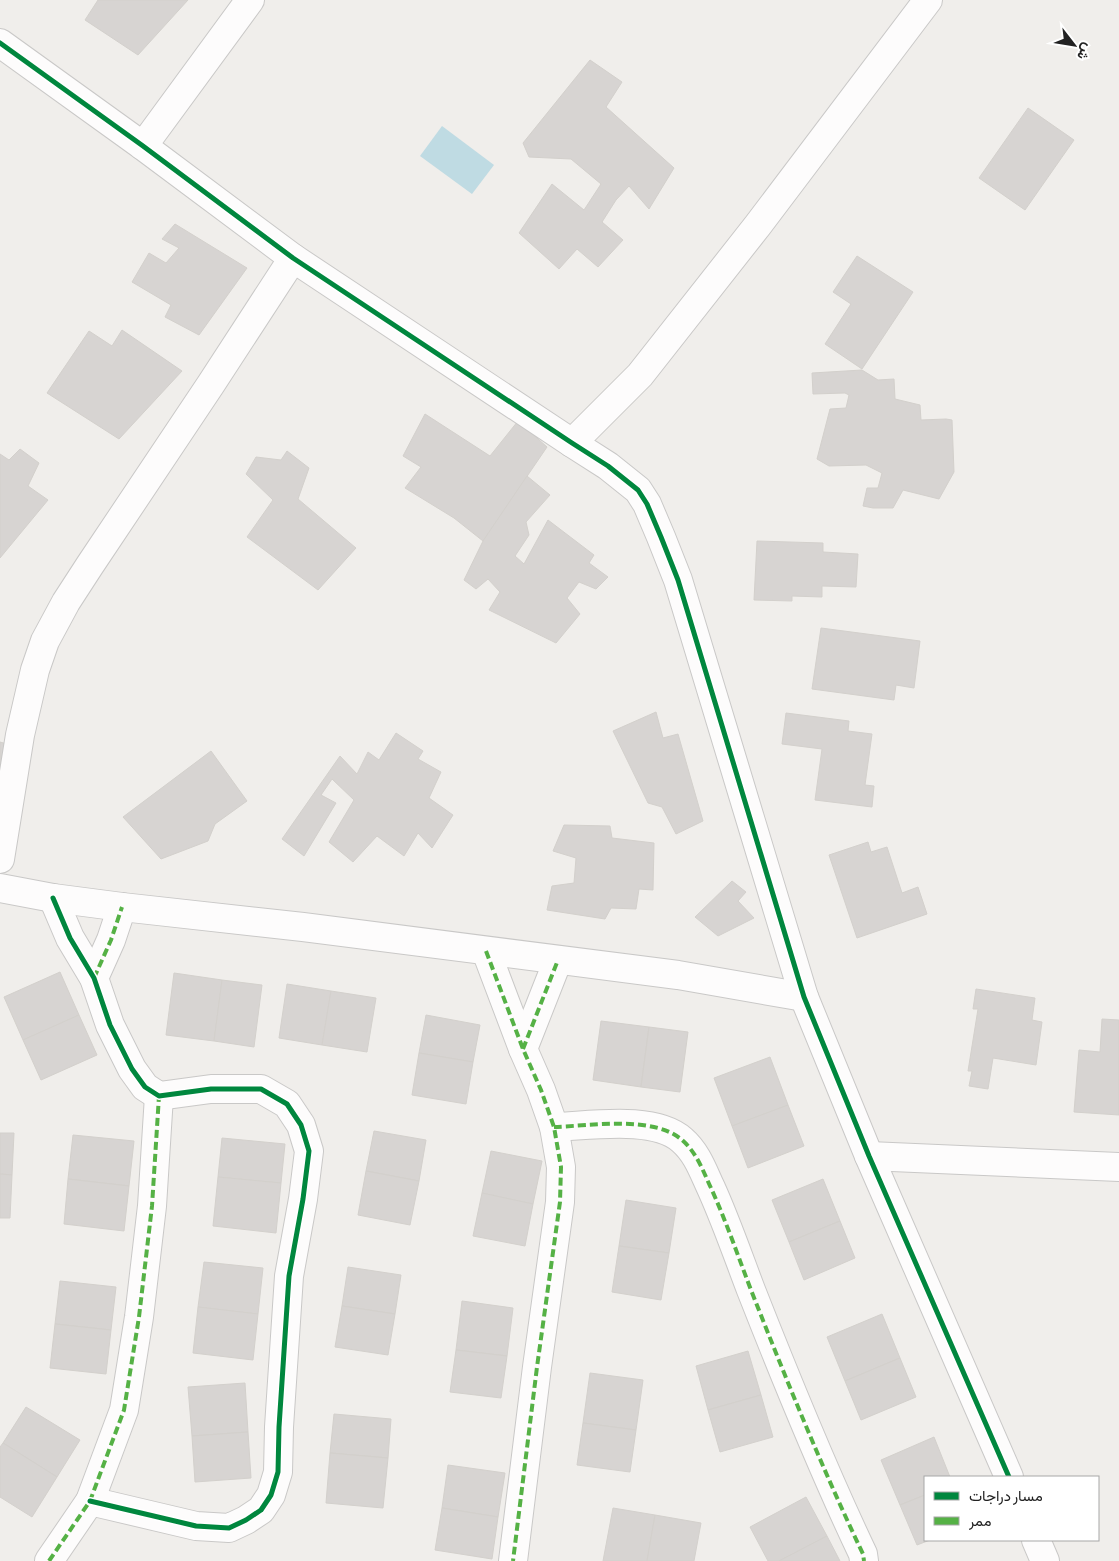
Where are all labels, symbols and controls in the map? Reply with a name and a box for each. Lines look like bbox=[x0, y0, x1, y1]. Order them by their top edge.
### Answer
north arrow bbox=[1049, 20, 1099, 70]
text: ش bbox=[1073, 40, 1096, 63]
legend bbox=[924, 1476, 1099, 1541]
text: مسار دراجات bbox=[969, 1487, 1043, 1505]
text: ممر bbox=[968, 1512, 991, 1530]

